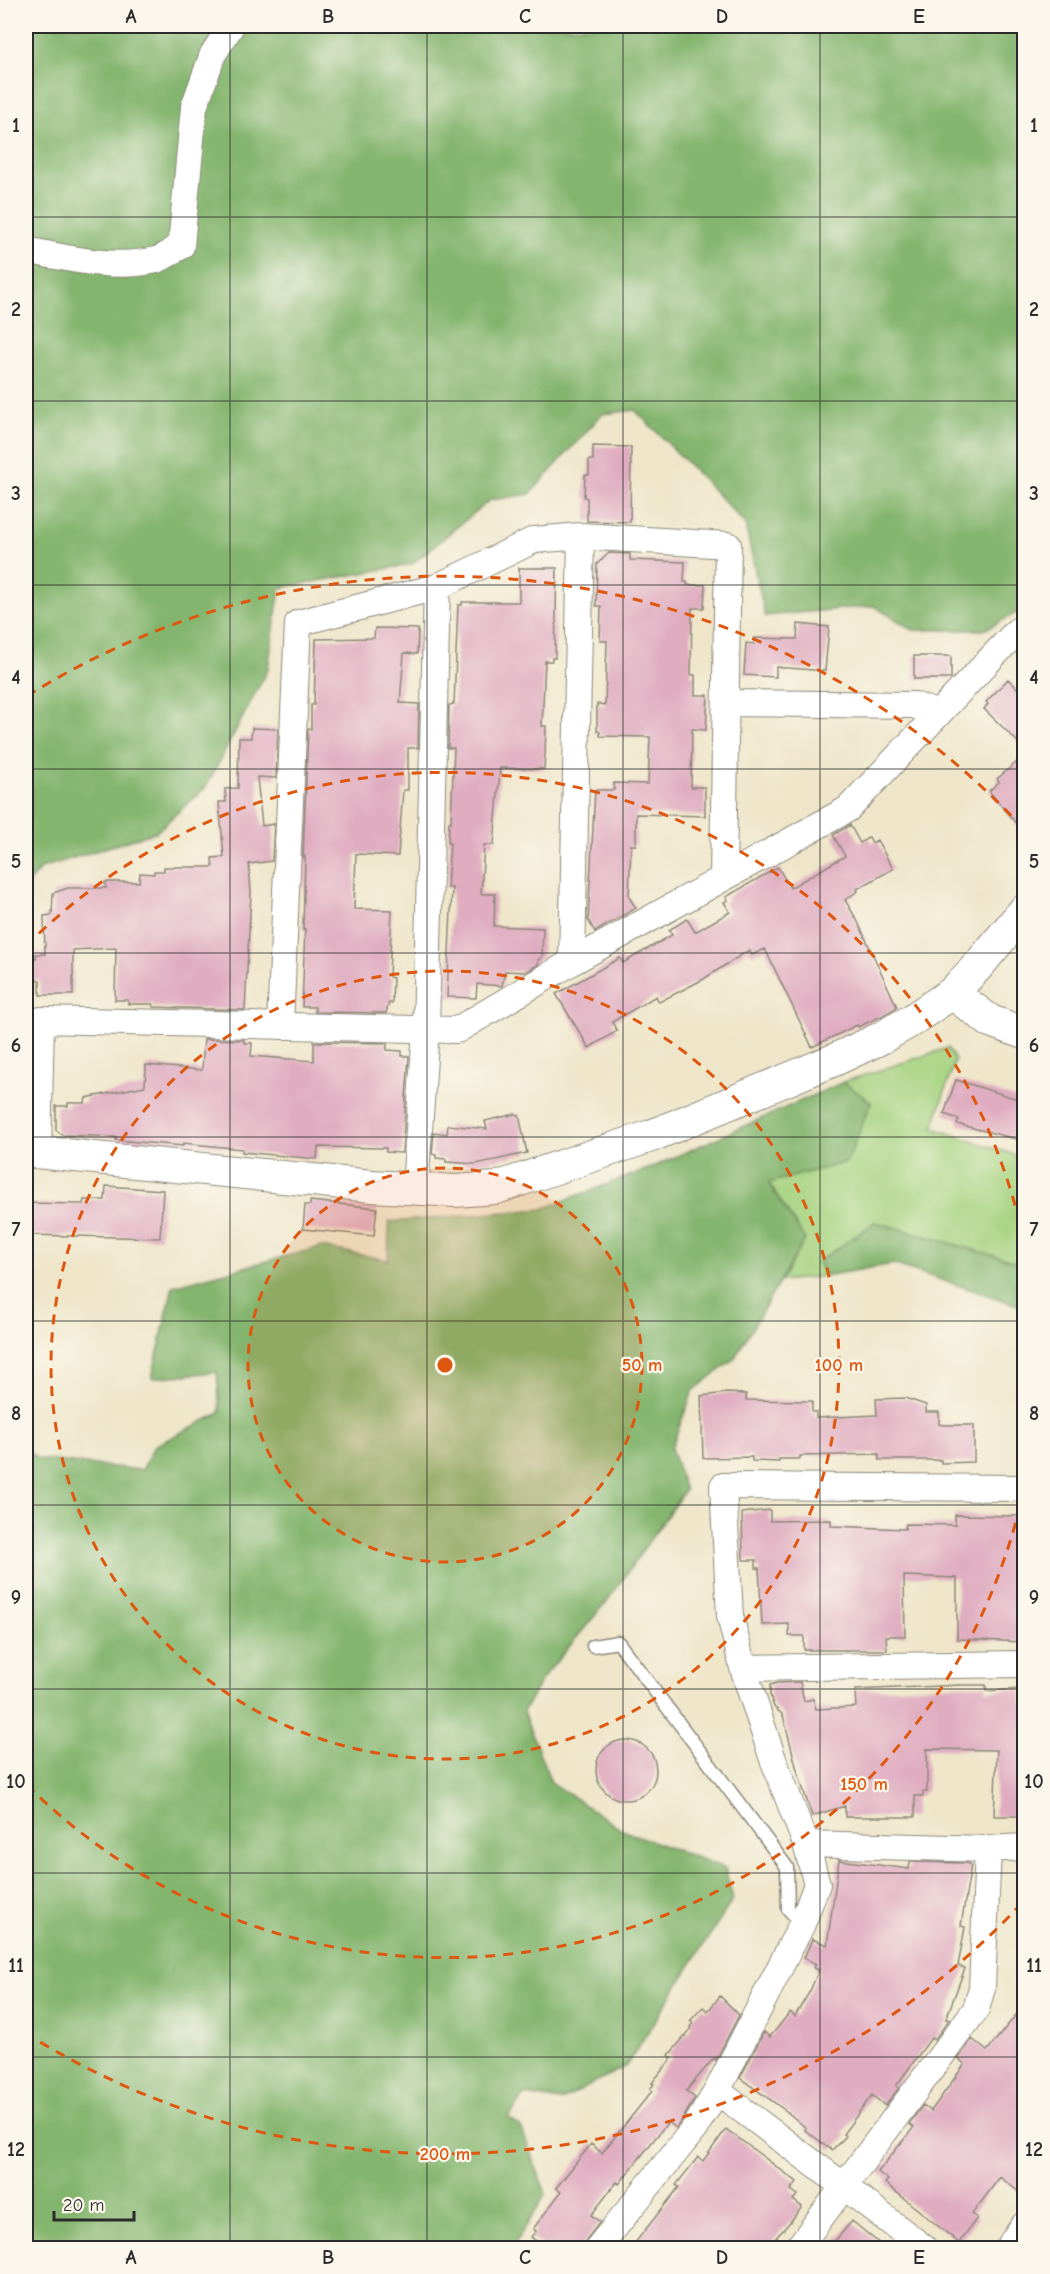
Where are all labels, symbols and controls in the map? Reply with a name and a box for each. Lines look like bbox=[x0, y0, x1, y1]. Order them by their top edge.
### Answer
text: A bbox=[125, 5, 137, 28]
text: B bbox=[322, 5, 334, 28]
text: C bbox=[519, 5, 531, 28]
text: D bbox=[716, 5, 728, 28]
text: E bbox=[913, 5, 925, 28]
text: 1 bbox=[12, 114, 20, 137]
text: 1 bbox=[1030, 114, 1038, 137]
text: 2 bbox=[11, 298, 21, 321]
text: 2 bbox=[1029, 298, 1039, 321]
text: 3 bbox=[11, 482, 21, 505]
text: 3 bbox=[1029, 482, 1039, 505]
text: 4 bbox=[11, 666, 21, 689]
text: 4 bbox=[1029, 666, 1039, 689]
text: 5 bbox=[11, 850, 21, 873]
text: 5 bbox=[1029, 850, 1039, 873]
text: 6 bbox=[11, 1034, 21, 1057]
text: 6 bbox=[1029, 1034, 1039, 1057]
text: 7 bbox=[12, 1218, 21, 1241]
text: 7 bbox=[1030, 1218, 1039, 1241]
centre of rings bbox=[435, 1355, 455, 1375]
text: 50 m bbox=[622, 1355, 662, 1376]
text: 100 m bbox=[815, 1355, 863, 1376]
text: 8 bbox=[11, 1402, 21, 1425]
text: 8 bbox=[1029, 1402, 1039, 1425]
text: 9 bbox=[11, 1586, 21, 1609]
text: 9 bbox=[1029, 1586, 1039, 1609]
text: 10 bbox=[6, 1770, 26, 1793]
text: 10 bbox=[1024, 1770, 1044, 1793]
text: 150 m bbox=[840, 1774, 888, 1795]
text: 11 bbox=[8, 1954, 24, 1977]
text: 11 bbox=[1026, 1954, 1042, 1977]
text: 12 bbox=[7, 2138, 25, 2161]
text: 12 bbox=[1025, 2138, 1043, 2161]
text: 200 m bbox=[420, 2144, 470, 2165]
scale bar bbox=[54, 2184, 134, 2222]
text: 20 m bbox=[63, 2195, 104, 2216]
text: A bbox=[125, 2246, 137, 2269]
text: B bbox=[322, 2246, 334, 2269]
text: C bbox=[519, 2246, 531, 2269]
text: D bbox=[716, 2246, 728, 2269]
text: E bbox=[913, 2246, 925, 2269]

